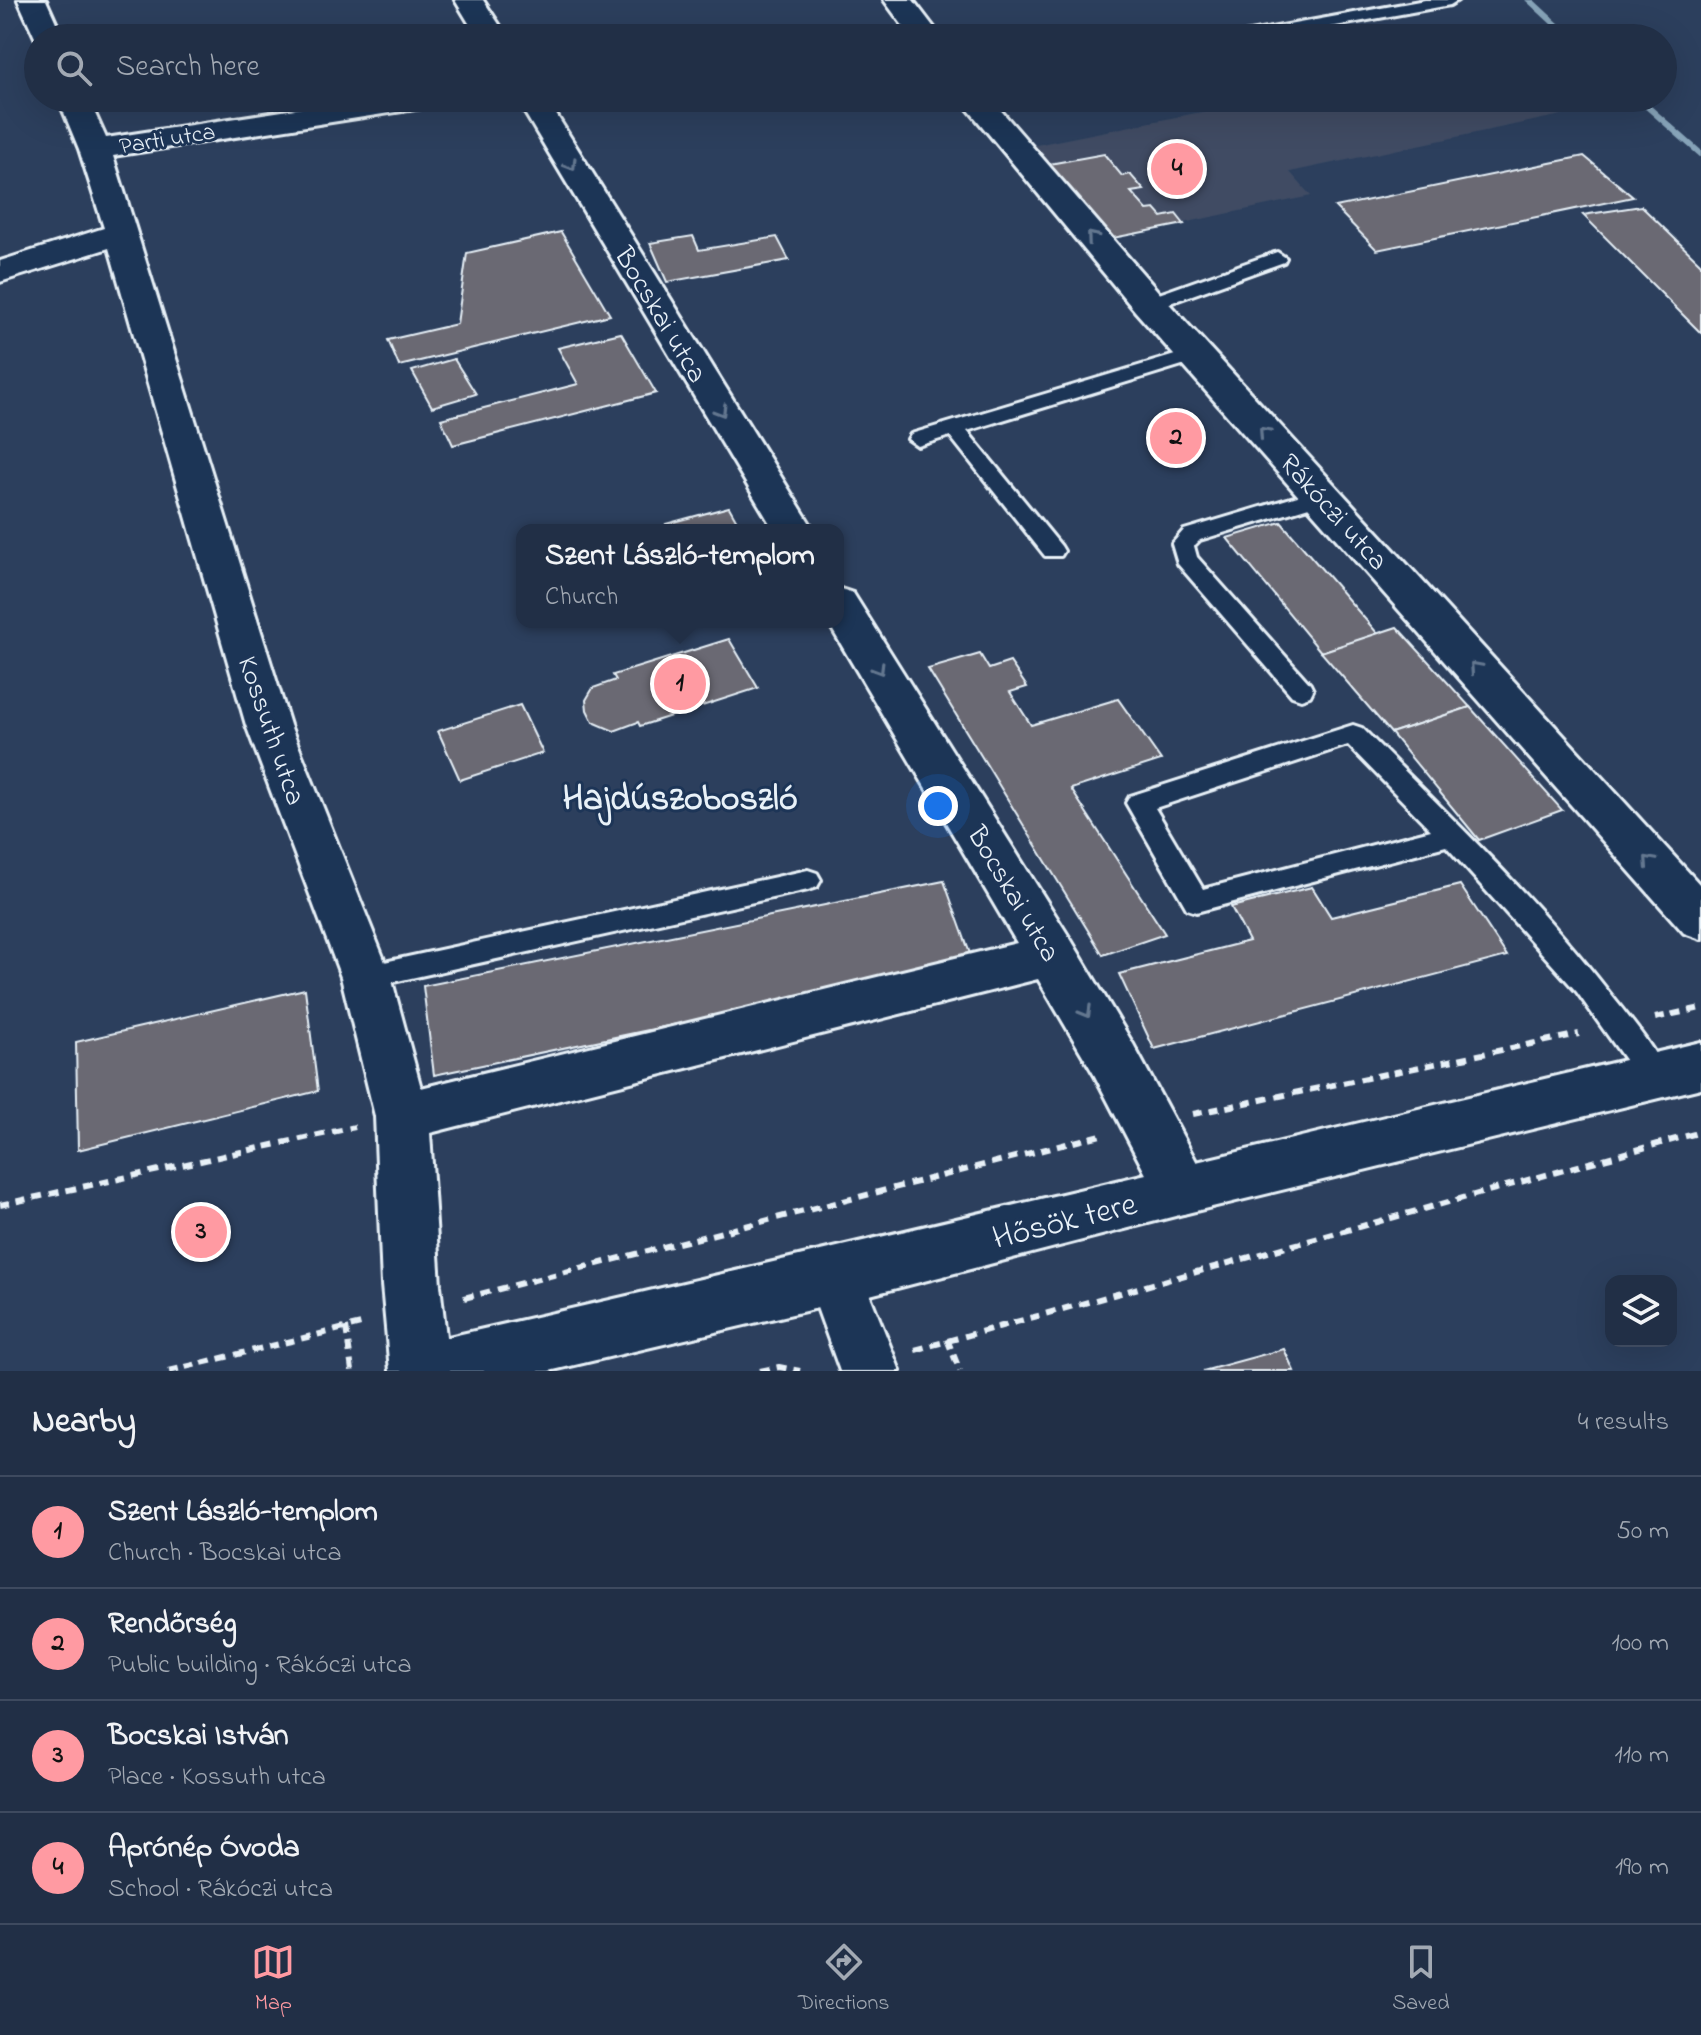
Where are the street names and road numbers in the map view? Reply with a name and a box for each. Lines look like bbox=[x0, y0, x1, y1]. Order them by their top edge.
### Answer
street label: Parti utca bbox=[117, 116, 218, 165]
street label: Bocskai utca bbox=[602, 239, 716, 392]
street label: Rákóczi utca bbox=[1268, 446, 1396, 581]
street label: Kossuth utca bbox=[225, 651, 314, 811]
street label: Bocskai utca bbox=[955, 818, 1069, 971]
street label: Hősök tere bbox=[987, 1181, 1143, 1265]

